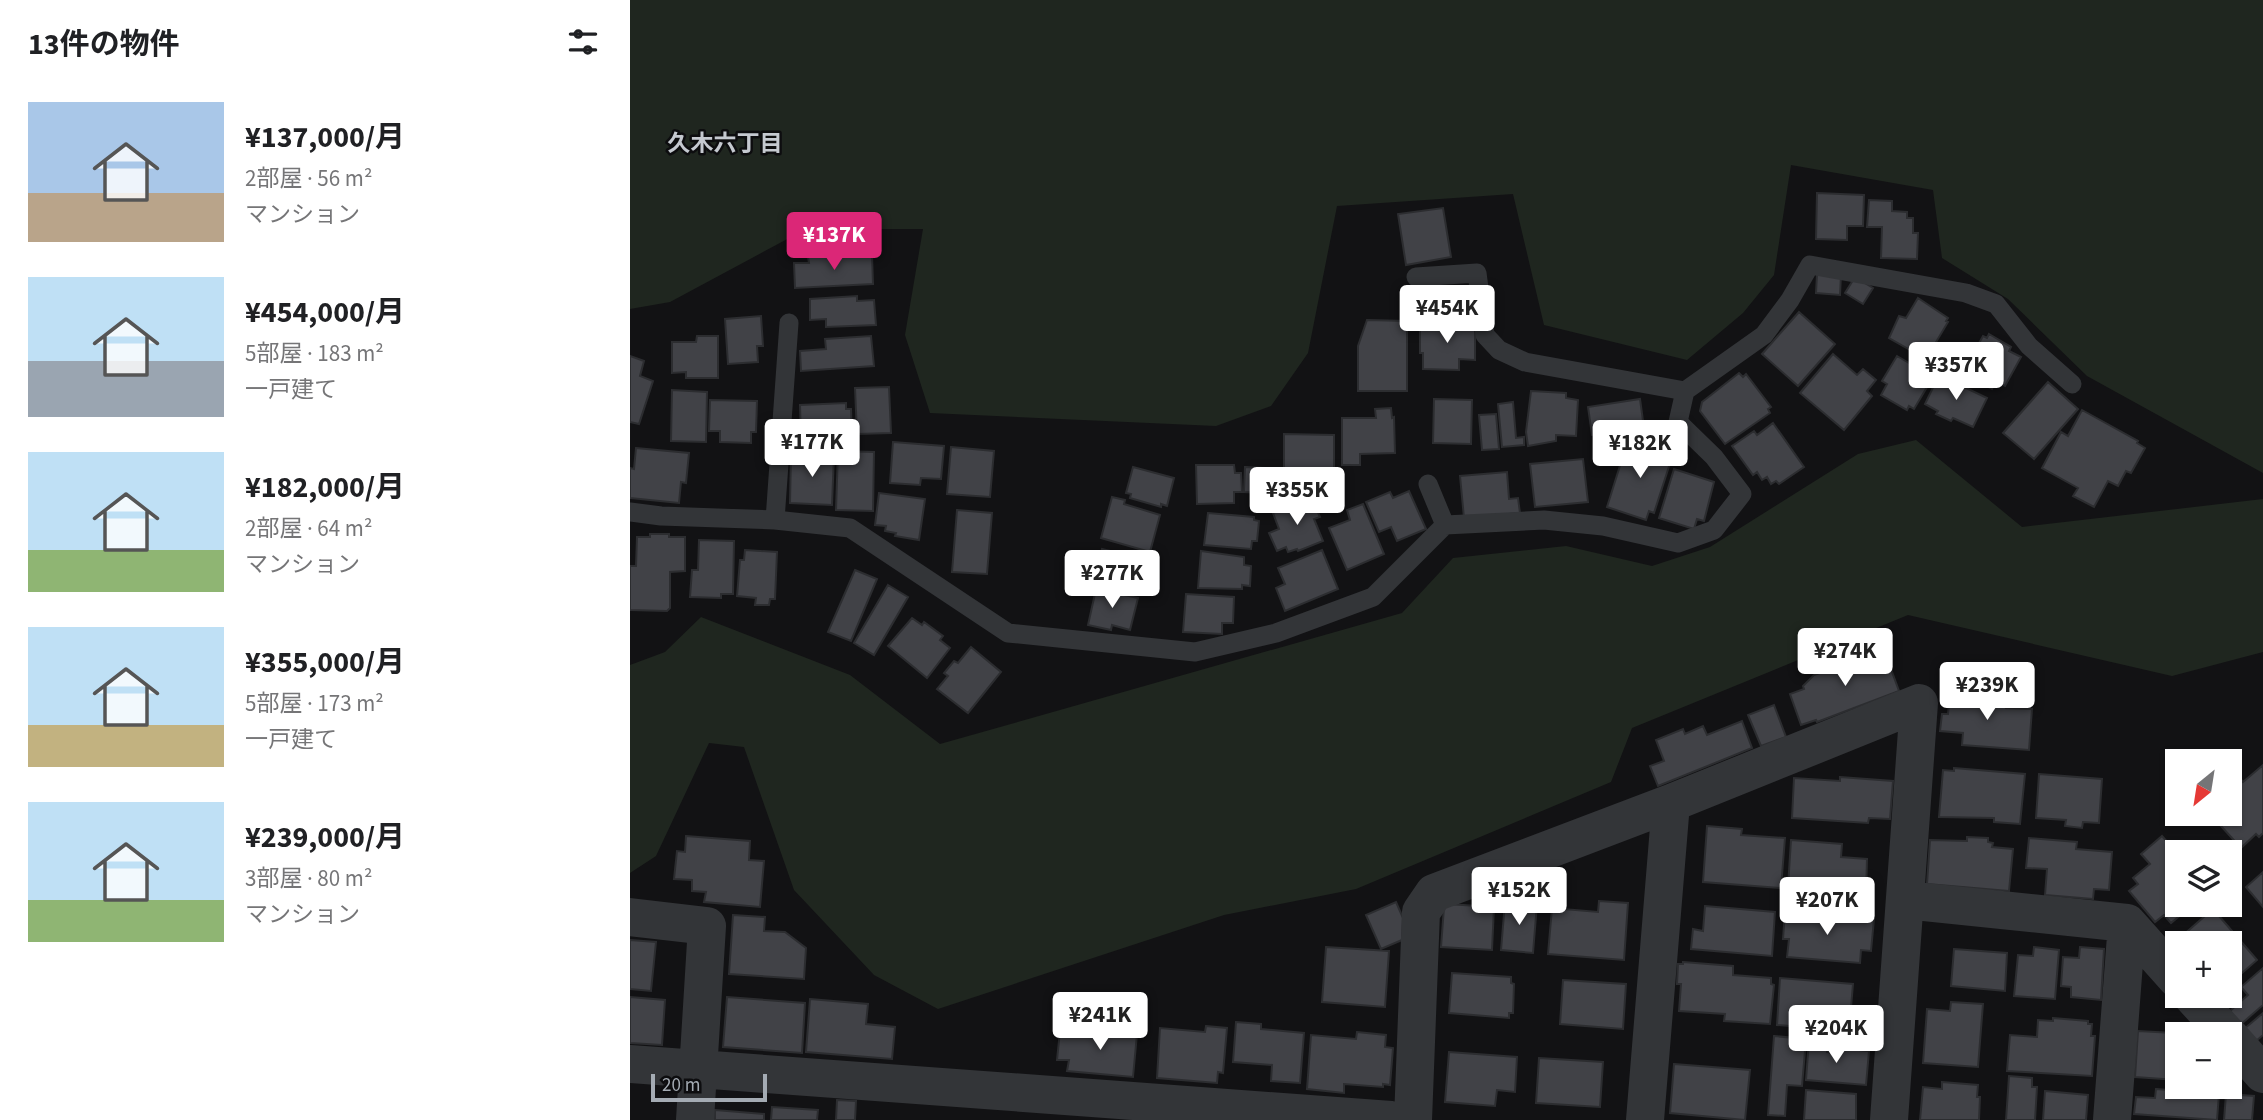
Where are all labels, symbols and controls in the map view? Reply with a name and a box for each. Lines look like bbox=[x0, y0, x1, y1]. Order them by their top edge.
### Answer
text: 13件の物件 bbox=[28, 23, 180, 66]
icon: filters bbox=[564, 23, 602, 61]
text: ¥137,000/月 bbox=[245, 116, 405, 159]
district label: 久木六丁目 bbox=[668, 127, 783, 160]
icon: home bbox=[84, 130, 168, 214]
text: 2部屋 · 56 m² bbox=[245, 162, 372, 195]
text: マンション bbox=[245, 198, 360, 231]
pin: ¥137K bbox=[785, 212, 883, 272]
text: ¥137K bbox=[803, 218, 865, 251]
pin: ¥454K bbox=[1398, 286, 1496, 345]
text: ¥454,000/月 bbox=[245, 291, 405, 334]
text: ¥454K bbox=[1416, 291, 1478, 324]
icon: home bbox=[84, 305, 168, 389]
text: 5部屋 · 183 m² bbox=[245, 337, 384, 370]
pin: ¥357K bbox=[1907, 342, 2005, 402]
text: ¥357K bbox=[1925, 348, 1987, 381]
text: 一戸建て bbox=[245, 373, 337, 406]
pin: ¥177K bbox=[763, 420, 861, 479]
pin: ¥182K bbox=[1591, 420, 1689, 480]
text: ¥177K bbox=[781, 425, 843, 458]
text: ¥182K bbox=[1609, 426, 1671, 459]
text: ¥182,000/月 bbox=[245, 466, 405, 509]
pin: ¥355K bbox=[1248, 468, 1346, 527]
text: ¥355K bbox=[1266, 473, 1328, 506]
icon: home bbox=[84, 480, 168, 564]
text: 2部屋 · 64 m² bbox=[245, 512, 372, 545]
text: マンション bbox=[245, 548, 360, 581]
pin: ¥277K bbox=[1063, 550, 1161, 610]
text: ¥277K bbox=[1081, 556, 1143, 589]
pin: ¥274K bbox=[1796, 628, 1894, 688]
text: ¥274K bbox=[1814, 634, 1876, 667]
text: ¥355,000/月 bbox=[245, 641, 405, 684]
icon: home bbox=[84, 655, 168, 739]
pin: ¥239K bbox=[1938, 662, 2036, 722]
text: ¥239K bbox=[1956, 668, 2018, 701]
text: 5部屋 · 173 m² bbox=[245, 687, 384, 720]
text: 一戸建て bbox=[245, 723, 337, 756]
north arrow bbox=[2165, 749, 2242, 826]
map controls bbox=[2165, 749, 2242, 1099]
text: ¥239,000/月 bbox=[245, 816, 405, 859]
icon: home bbox=[84, 830, 168, 914]
button: layers bbox=[2165, 840, 2242, 917]
text: 3部屋 · 80 m² bbox=[245, 862, 372, 895]
pin: ¥152K bbox=[1470, 867, 1568, 927]
text: ¥152K bbox=[1488, 873, 1550, 906]
pin: ¥207K bbox=[1778, 878, 1876, 937]
text: ¥207K bbox=[1796, 883, 1858, 916]
text: マンション bbox=[245, 898, 360, 931]
button: + bbox=[2165, 931, 2242, 1008]
pin: ¥241K bbox=[1051, 992, 1149, 1052]
text: ¥241K bbox=[1069, 998, 1131, 1031]
pin: ¥204K bbox=[1787, 1006, 1885, 1065]
text: ¥204K bbox=[1805, 1011, 1867, 1044]
button: − bbox=[2165, 1022, 2242, 1099]
scale bar bbox=[651, 1071, 766, 1103]
text: 20 m bbox=[662, 1072, 700, 1099]

